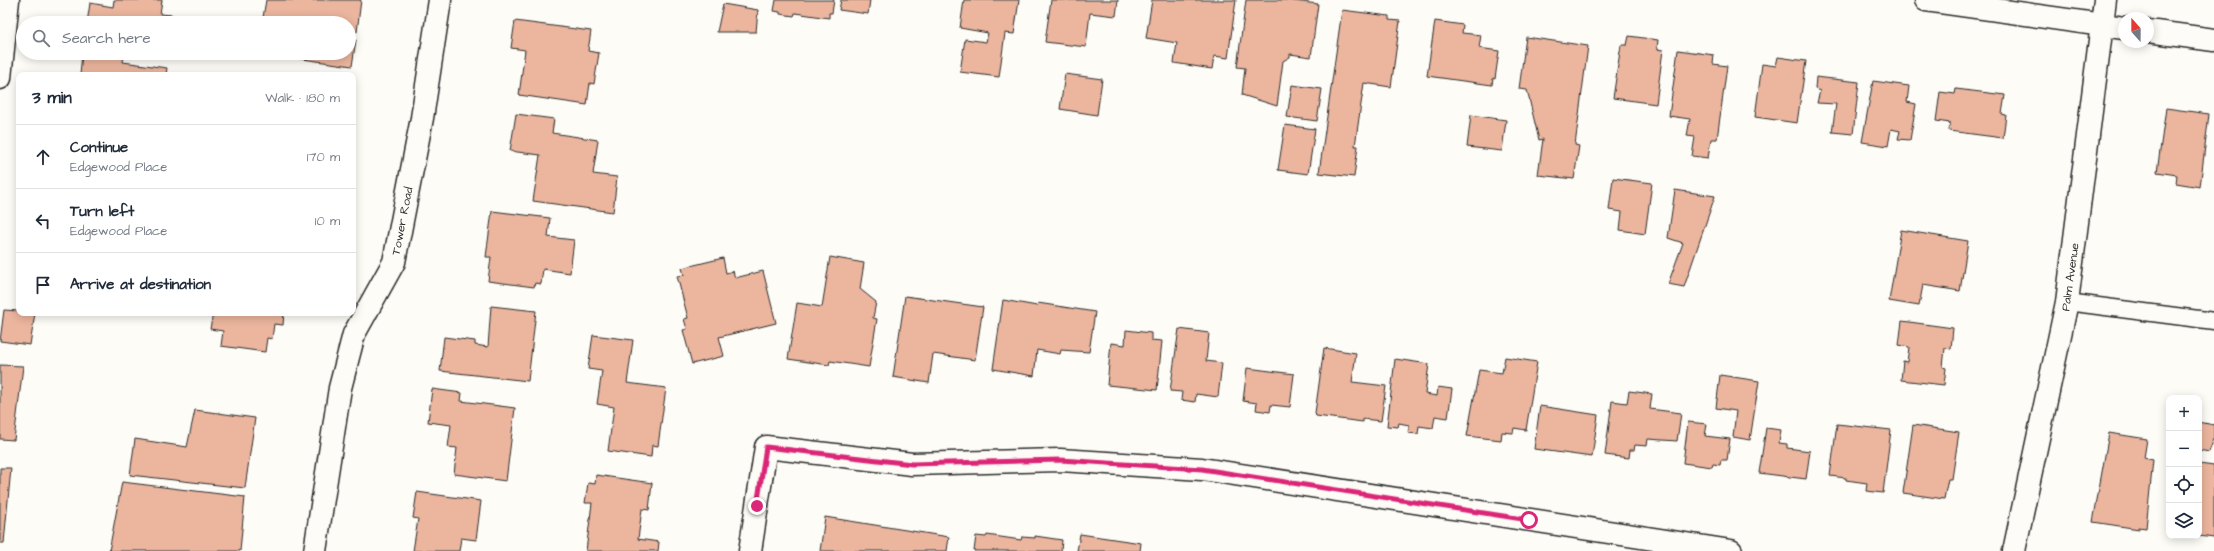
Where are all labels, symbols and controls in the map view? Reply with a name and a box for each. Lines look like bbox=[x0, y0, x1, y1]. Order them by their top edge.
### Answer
north arrow bbox=[2118, 12, 2154, 48]
search box bbox=[16, 16, 356, 60]
icon: search bbox=[30, 27, 52, 49]
text: Search here bbox=[62, 28, 151, 49]
text: 3 min bbox=[32, 86, 72, 110]
text: Walk · 180 m bbox=[265, 89, 340, 107]
text: Continue bbox=[70, 137, 128, 158]
icon: ahead bbox=[32, 146, 54, 168]
text: 170 m bbox=[307, 148, 340, 166]
text: Edgewood Place bbox=[70, 158, 167, 176]
street label: Tower Road bbox=[388, 185, 417, 257]
text: Turn left bbox=[70, 201, 134, 222]
icon: left bbox=[32, 210, 54, 232]
text: 10 m bbox=[315, 212, 340, 230]
text: Edgewood Place bbox=[70, 222, 167, 240]
street label: Palm Avenue bbox=[2057, 241, 2084, 312]
icon: arrive bbox=[32, 274, 54, 296]
text: Arrive at destination bbox=[70, 274, 211, 295]
map controls bbox=[2166, 395, 2202, 539]
button: + bbox=[2166, 395, 2202, 431]
button: − bbox=[2166, 431, 2202, 467]
button: locate bbox=[2166, 467, 2202, 503]
route end bbox=[748, 497, 766, 515]
button: layers bbox=[2166, 503, 2202, 539]
route start bbox=[1520, 511, 1538, 529]

